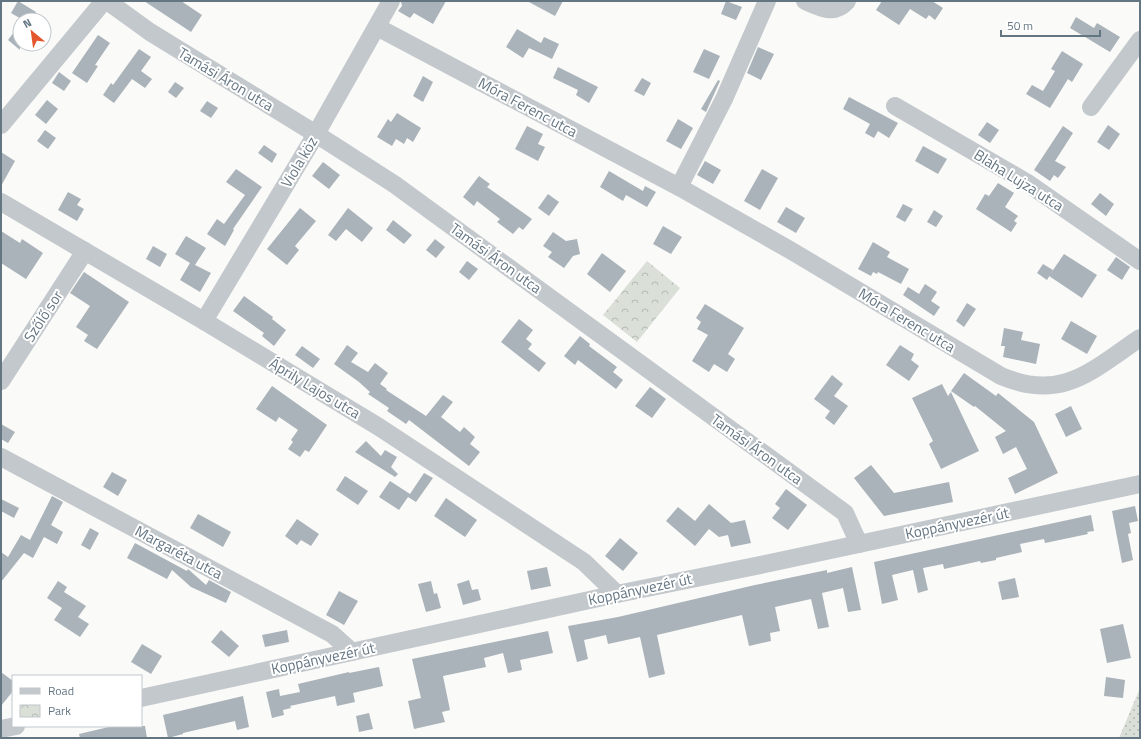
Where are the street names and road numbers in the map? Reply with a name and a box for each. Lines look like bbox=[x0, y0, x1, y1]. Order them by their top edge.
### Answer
street label: Tamási Áron utca bbox=[174, 41, 279, 117]
street label: Móra Ferenc utca bbox=[474, 71, 582, 143]
street label: Viola köz bbox=[275, 132, 323, 192]
street label: Blaha Lujza utca bbox=[969, 143, 1069, 217]
street label: Tamási Áron utca bbox=[445, 217, 547, 299]
street label: Móra Ferenc utca bbox=[854, 282, 960, 358]
street label: Szőlő sor bbox=[18, 286, 68, 346]
street label: Áprily Lajos utca bbox=[265, 352, 365, 425]
street label: Tamási Áron utca bbox=[706, 408, 808, 490]
street label: Koppányvezér út bbox=[903, 501, 1012, 545]
street label: Margaréta utca bbox=[131, 519, 227, 585]
street label: Koppányvezér út bbox=[586, 567, 695, 611]
street label: Koppányvezér út bbox=[269, 636, 378, 680]

